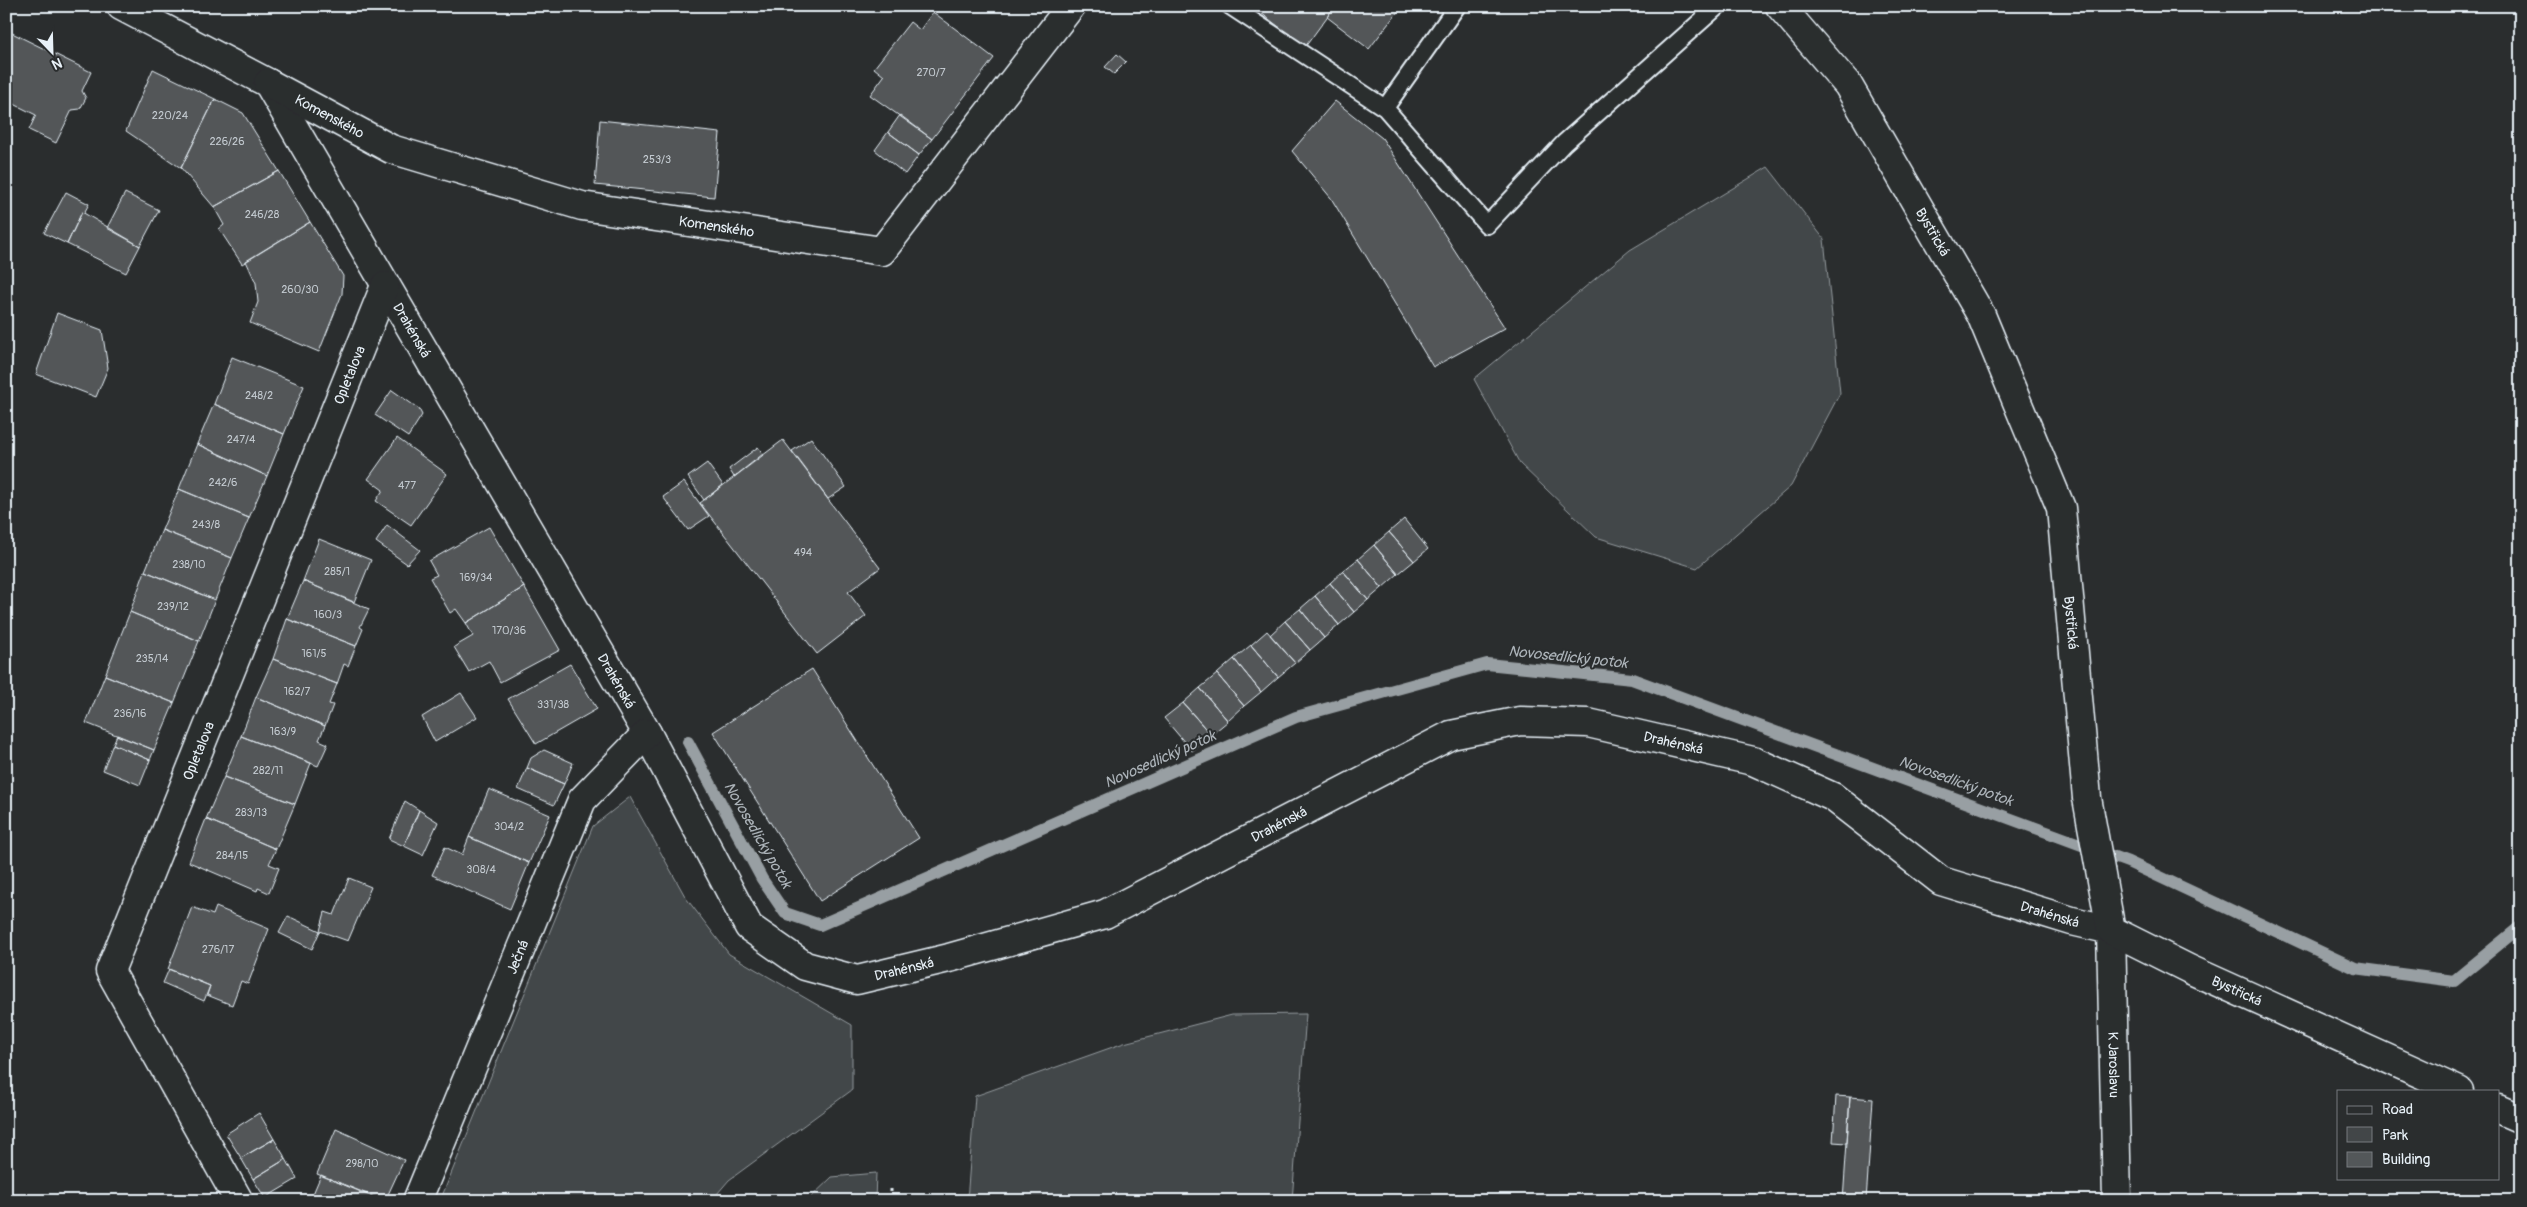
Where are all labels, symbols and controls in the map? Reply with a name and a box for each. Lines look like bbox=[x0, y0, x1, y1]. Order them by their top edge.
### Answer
north arrow bbox=[28, 28, 78, 78]
text: N bbox=[49, 54, 65, 73]
house number: 270/7 bbox=[916, 66, 946, 79]
street label: Komenského bbox=[292, 91, 367, 142]
house number: 220/24 bbox=[152, 109, 189, 122]
house number: 226/26 bbox=[209, 135, 245, 148]
house number: 253/3 bbox=[643, 153, 671, 166]
street label: Bystřická bbox=[1912, 205, 1953, 260]
house number: 246/28 bbox=[245, 208, 280, 221]
street label: Komenského bbox=[678, 213, 756, 241]
house number: 260/30 bbox=[281, 283, 319, 296]
street label: Drahénská bbox=[389, 300, 434, 361]
street label: Opletalova bbox=[330, 343, 369, 407]
house number: 248/2 bbox=[245, 389, 273, 402]
house number: 247/4 bbox=[227, 433, 256, 446]
house number: 242/6 bbox=[208, 476, 238, 489]
house number: 477 bbox=[398, 479, 416, 492]
house number: 243/8 bbox=[192, 518, 221, 531]
house number: 494 bbox=[794, 546, 813, 559]
house number: 238/10 bbox=[172, 558, 206, 571]
house number: 285/1 bbox=[324, 565, 350, 578]
house number: 169/34 bbox=[460, 571, 493, 584]
street label: Bystřická bbox=[2060, 595, 2082, 650]
house number: 239/12 bbox=[157, 600, 189, 613]
house number: 160/3 bbox=[314, 608, 342, 621]
house number: 170/36 bbox=[492, 624, 526, 637]
water label: Novosedlický potok bbox=[1507, 642, 1630, 673]
house number: 161/5 bbox=[302, 647, 326, 660]
street label: Drahénská bbox=[594, 651, 639, 712]
house number: 235/14 bbox=[136, 652, 169, 665]
house number: 162/7 bbox=[284, 685, 310, 698]
house number: 331/38 bbox=[537, 698, 570, 711]
house number: 236/16 bbox=[113, 707, 147, 720]
street label: Opletalova bbox=[180, 719, 218, 783]
house number: 163/9 bbox=[270, 725, 297, 738]
water label: Novosedlický potok bbox=[1102, 726, 1220, 792]
street label: Drahénská bbox=[1642, 728, 1705, 758]
water label: Novosedlický potok bbox=[1896, 752, 2017, 811]
house number: 282/11 bbox=[253, 764, 283, 777]
water label: Novosedlický potok bbox=[719, 779, 797, 893]
street label: Drahénská bbox=[1248, 803, 1310, 846]
house number: 283/13 bbox=[235, 806, 267, 819]
house number: 304/2 bbox=[494, 820, 524, 833]
house number: 284/15 bbox=[216, 849, 248, 862]
house number: 308/4 bbox=[466, 863, 496, 876]
street label: Drahénská bbox=[2018, 898, 2081, 931]
street label: Ječná bbox=[503, 937, 533, 977]
house number: 276/17 bbox=[202, 943, 234, 956]
street label: Drahénská bbox=[873, 954, 936, 985]
street label: Bystřická bbox=[2209, 972, 2265, 1010]
street label: K Jaroslavu bbox=[2104, 1031, 2123, 1098]
legend bbox=[2337, 1090, 2500, 1180]
text: Road bbox=[2382, 1100, 2413, 1119]
text: Park bbox=[2382, 1126, 2409, 1145]
text: Building bbox=[2382, 1150, 2430, 1169]
house number: 298/10 bbox=[345, 1157, 379, 1170]

